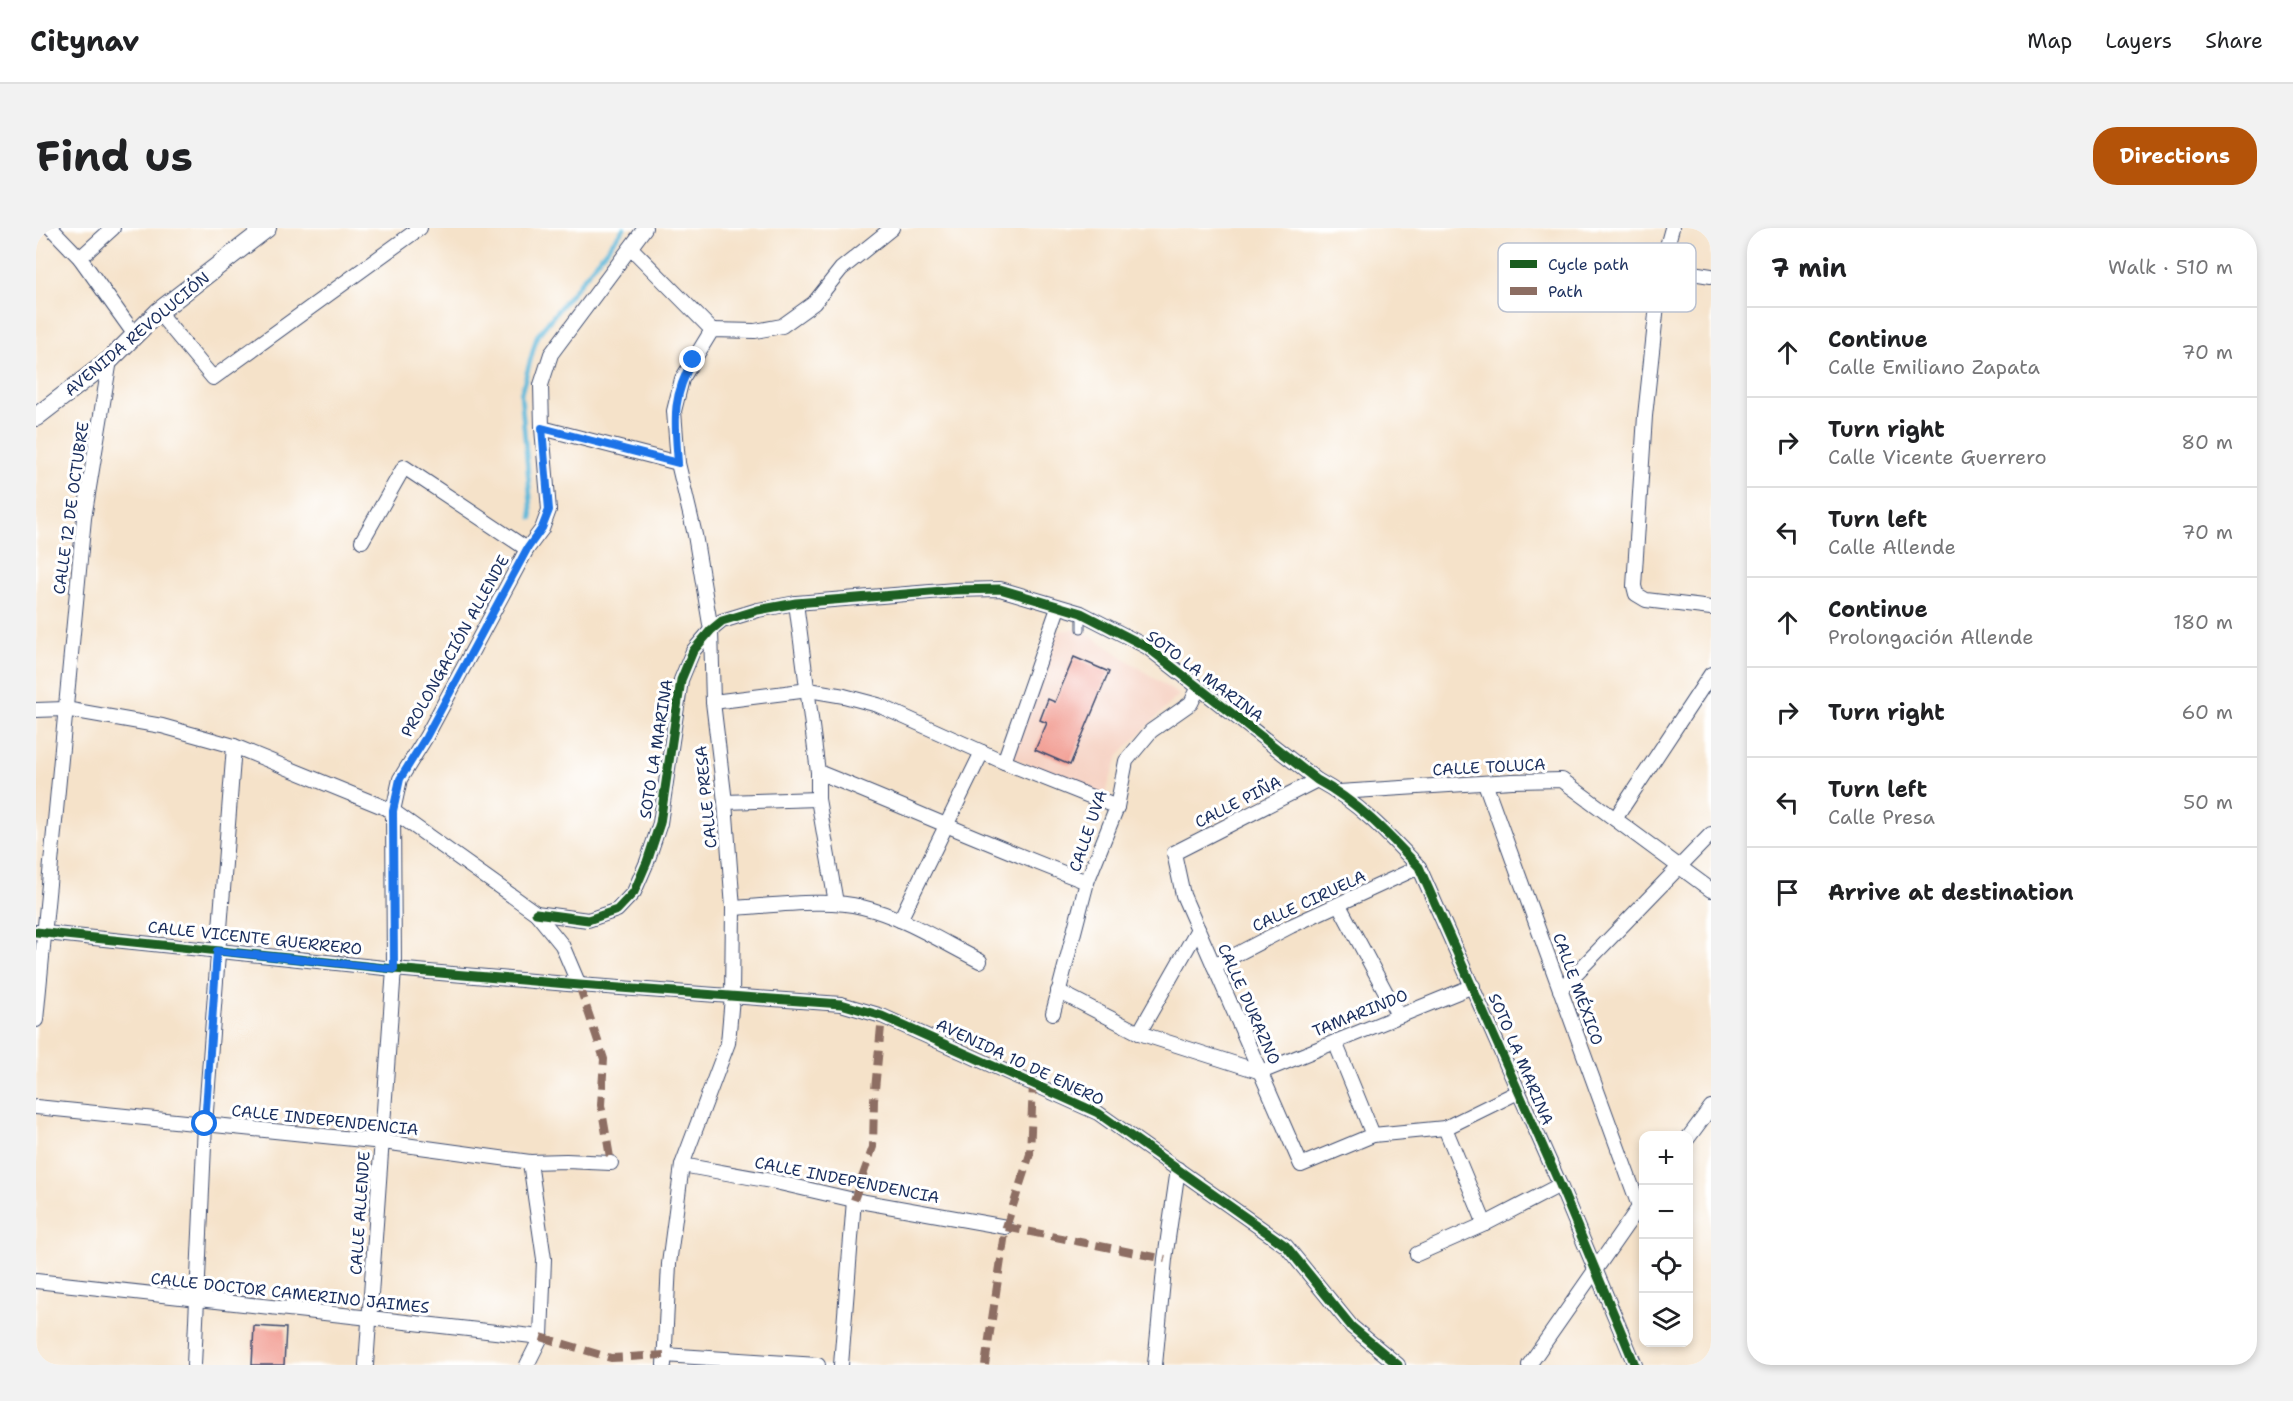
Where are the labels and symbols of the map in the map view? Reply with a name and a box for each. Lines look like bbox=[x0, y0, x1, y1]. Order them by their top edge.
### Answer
legend bbox=[1498, 243, 1696, 312]
text: Cycle path bbox=[1548, 254, 1629, 275]
street label: AVENIDA REVOLUCIÓN bbox=[60, 267, 214, 401]
text: Path bbox=[1548, 281, 1583, 302]
route end bbox=[679, 346, 705, 372]
street label: CALLE 12 DE OCTUBRE bbox=[48, 420, 94, 596]
street label: PROLONGACIÓN ALLENDE bbox=[396, 551, 514, 741]
street label: SOTO LA MARINA bbox=[1142, 625, 1268, 727]
street label: SOTO LA MARINA bbox=[635, 678, 677, 820]
street label: CALLE PRESA bbox=[690, 745, 722, 849]
street label: CALLE TOLUCA bbox=[1432, 754, 1546, 780]
street label: CALLE PIÑA bbox=[1191, 770, 1285, 833]
street label: CALLE UVA bbox=[1064, 787, 1112, 875]
street label: CALLE CIRUELA bbox=[1249, 865, 1369, 937]
street label: CALLE VICENTE GUERRERO bbox=[147, 916, 363, 960]
street label: CALLE MÉXICO bbox=[1548, 930, 1608, 1048]
street label: CALLE DURAZNO bbox=[1213, 940, 1285, 1068]
street label: TAMARINDO bbox=[1309, 984, 1411, 1042]
street label: SOTO LA MARINA bbox=[1484, 990, 1558, 1128]
street label: AVENIDA 10 DE ENERO bbox=[933, 1014, 1107, 1110]
street label: CALLE INDEPENDENCIA bbox=[231, 1100, 419, 1140]
route start bbox=[191, 1110, 217, 1136]
street label: CALLE ALLENDE bbox=[345, 1151, 375, 1275]
street label: CALLE INDEPENDENCIA bbox=[753, 1152, 941, 1208]
street label: CALLE DOCTOR CAMERINO JAIMES bbox=[150, 1268, 430, 1318]

